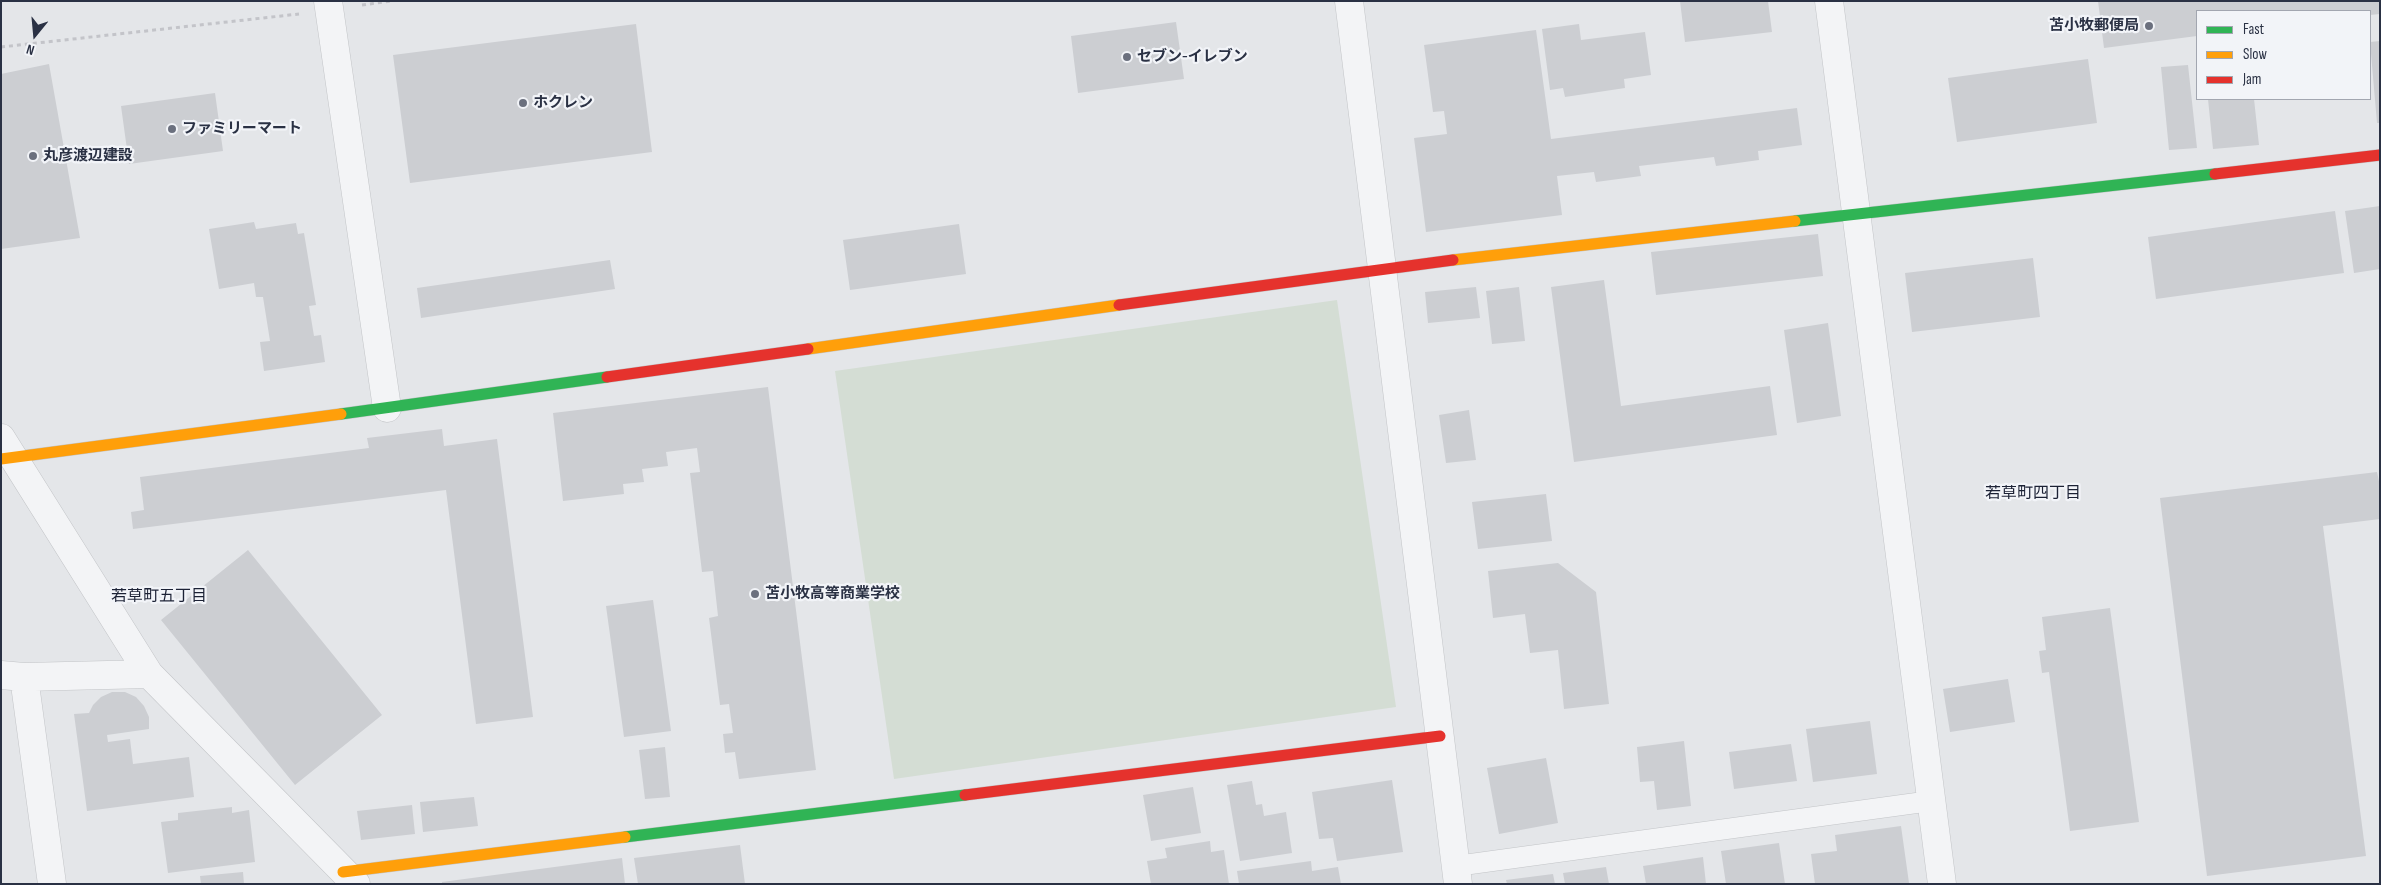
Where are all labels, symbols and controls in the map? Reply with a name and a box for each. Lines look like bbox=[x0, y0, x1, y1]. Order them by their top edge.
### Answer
north arrow bbox=[10, 10, 60, 60]
legend bbox=[2196, 10, 2371, 100]
place label: 苫小牧郵便局 bbox=[2049, 17, 2139, 35]
marker: 苫小牧郵便局 bbox=[2143, 20, 2155, 32]
text: Fast bbox=[2243, 20, 2264, 39]
text: N bbox=[24, 41, 37, 59]
text: Slow bbox=[2243, 45, 2267, 64]
place label: セブン-イレブン bbox=[1137, 48, 1248, 66]
marker: セブン-イレブン bbox=[1121, 51, 1133, 63]
text: Jam bbox=[2243, 70, 2261, 89]
place label: ホクレン bbox=[533, 94, 593, 112]
marker: ホクレン bbox=[517, 97, 529, 109]
place label: ファミリーマート bbox=[182, 120, 302, 138]
marker: ファミリーマート bbox=[166, 123, 178, 135]
place label: 丸彦渡辺建設 bbox=[43, 147, 133, 165]
marker: 丸彦渡辺建設 bbox=[27, 150, 39, 162]
district label: 若草町四丁目 bbox=[1985, 484, 2081, 504]
place label: 苫小牧高等商業学校 bbox=[765, 585, 900, 603]
district label: 若草町五丁目 bbox=[111, 587, 207, 607]
marker: 苫小牧高等商業学校 bbox=[749, 588, 761, 600]

